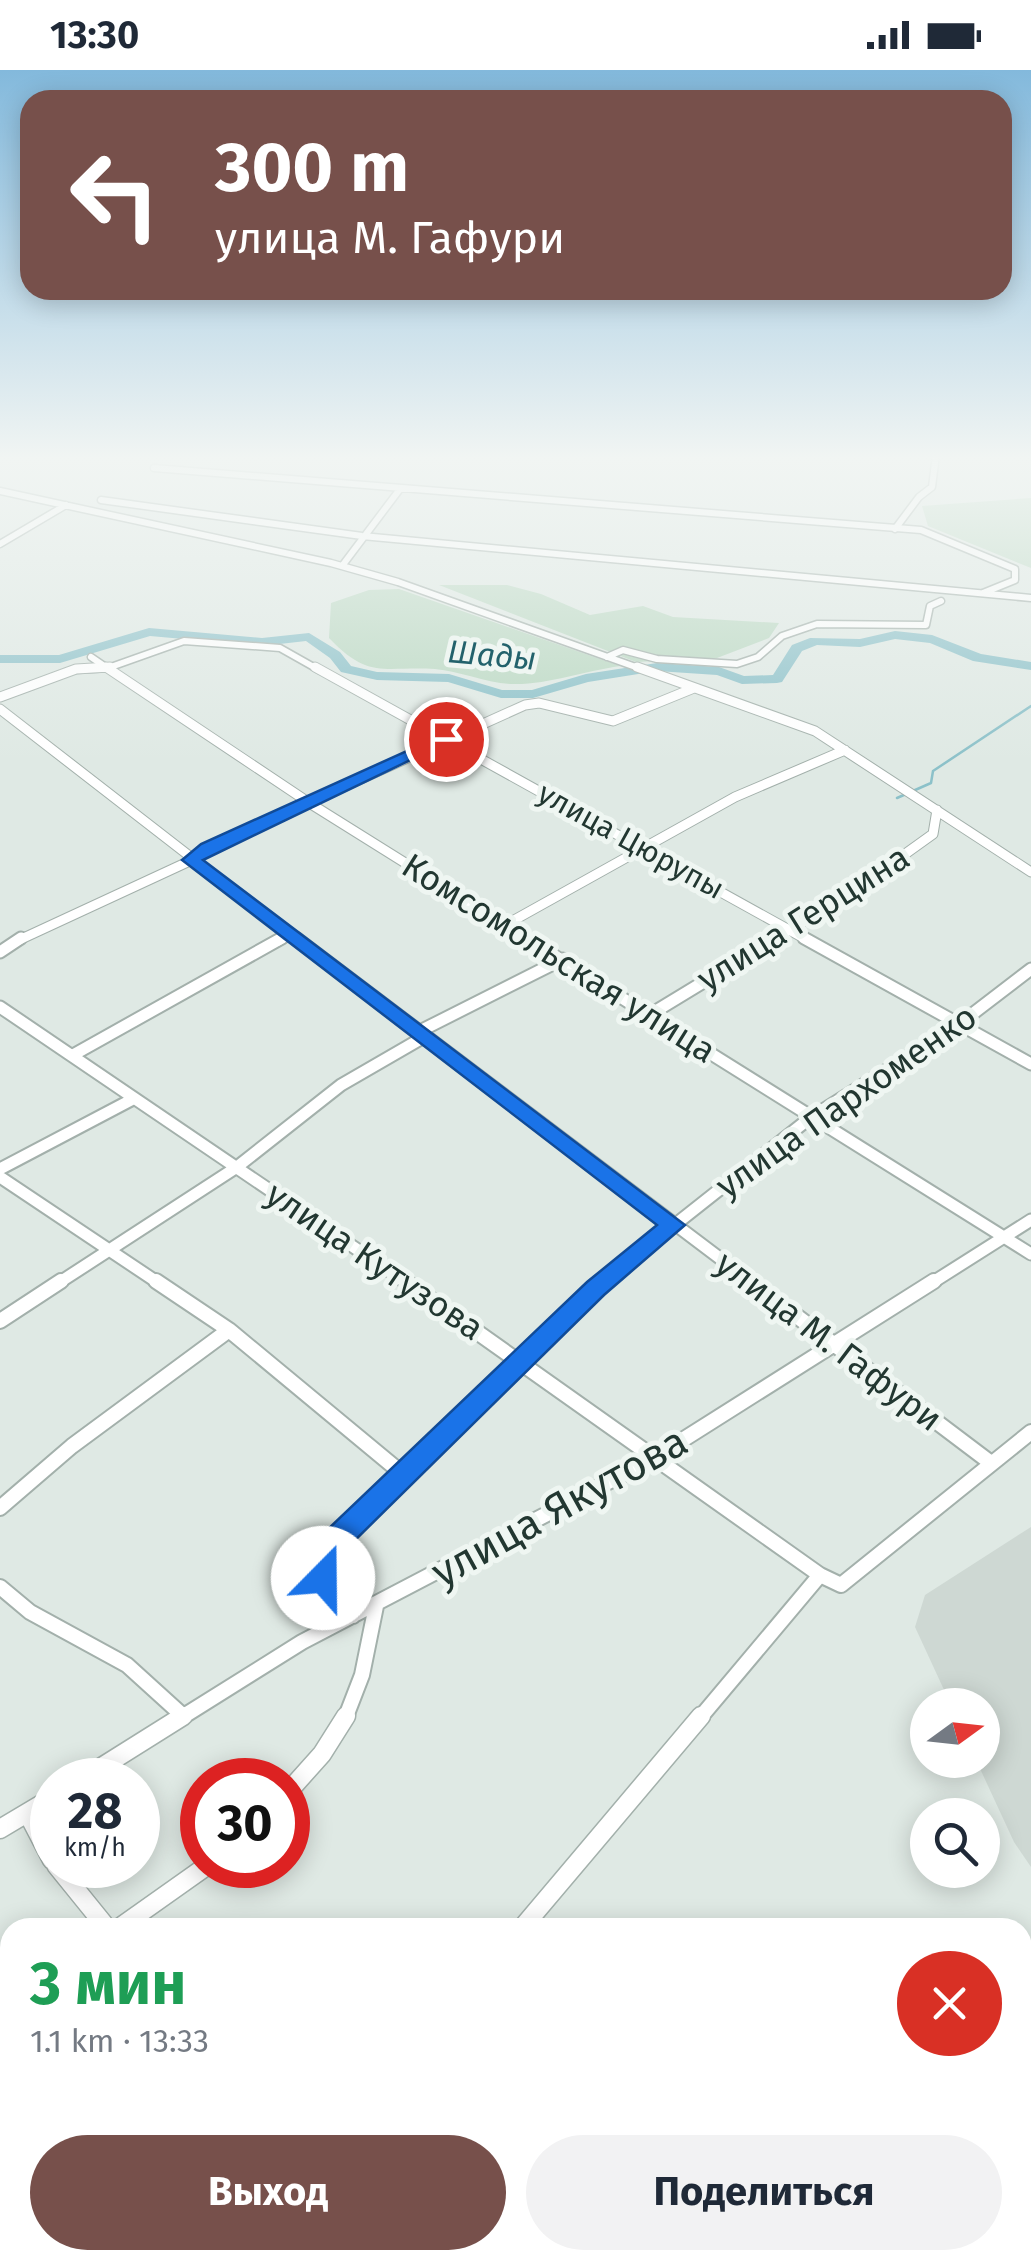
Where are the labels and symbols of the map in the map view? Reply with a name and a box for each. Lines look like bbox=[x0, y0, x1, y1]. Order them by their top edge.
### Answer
water label: Шады bbox=[446, 632, 538, 678]
pin bbox=[404, 697, 489, 782]
street label: улица Цюрупы bbox=[532, 775, 730, 907]
street label: улица Герцина bbox=[689, 836, 917, 1000]
street label: Комсомольская улица bbox=[394, 844, 724, 1072]
street label: улица Пархоменко bbox=[708, 995, 984, 1207]
street label: улица Кутузова bbox=[258, 1173, 492, 1349]
street label: улица М. Гафури bbox=[708, 1242, 950, 1440]
street label: улица Якутова bbox=[423, 1416, 696, 1598]
position arrow bbox=[271, 1526, 375, 1630]
north arrow bbox=[910, 1688, 1000, 1778]
speed limit sign: 30 bbox=[180, 1758, 310, 1888]

